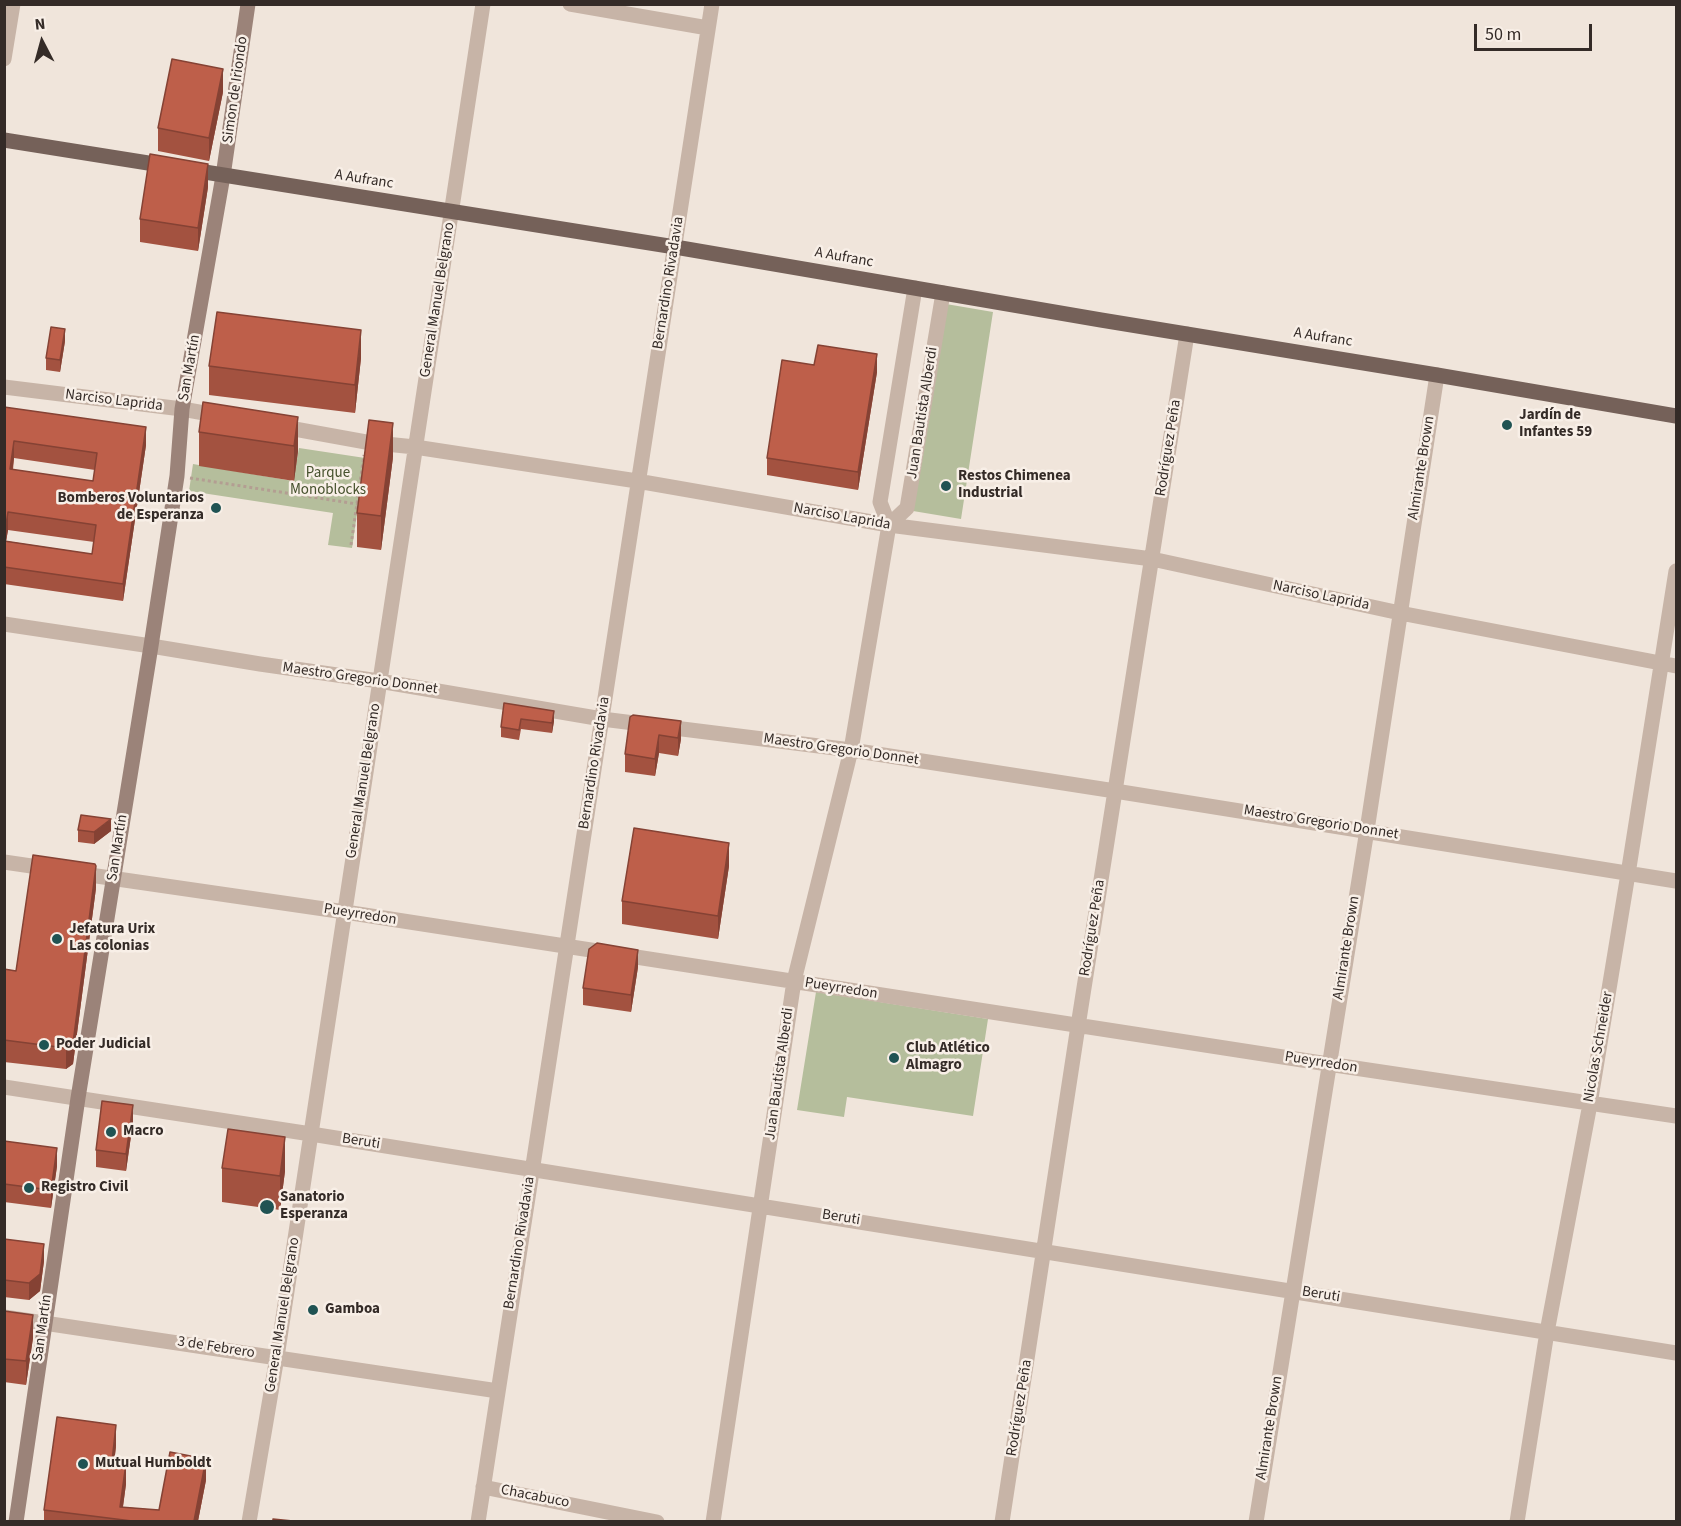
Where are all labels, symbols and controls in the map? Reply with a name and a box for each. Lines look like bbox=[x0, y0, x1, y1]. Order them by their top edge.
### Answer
north arrow bbox=[12, 12, 72, 72]
scale bar bbox=[1477, 12, 1596, 50]
text: N bbox=[34, 13, 47, 36]
text: 50 m bbox=[1485, 22, 1521, 47]
street label: Simon de Iriondo bbox=[220, 35, 252, 145]
street label: A Aufranc bbox=[333, 166, 395, 194]
street label: Bernardino Rivadavia bbox=[650, 215, 688, 351]
street label: General Manuel Belgrano bbox=[417, 221, 459, 379]
street label: A Aufranc bbox=[813, 244, 875, 272]
street label: A Aufranc bbox=[1292, 324, 1354, 352]
street label: San Martín bbox=[175, 333, 205, 403]
street label: Juan Bautista Alberdi bbox=[904, 346, 942, 480]
street label: Narciso Laprida bbox=[64, 386, 164, 416]
street label: Rodríguez Peña bbox=[1152, 398, 1186, 498]
place label: Jardín de Infantes 59 bbox=[1519, 407, 1592, 442]
street label: Almirante Brown bbox=[1405, 415, 1439, 521]
marker: Jardín de Infantes 59 bbox=[1500, 418, 1514, 432]
park label: Parque Monoblocks bbox=[290, 465, 366, 500]
place label: Restos Chimenea Industrial bbox=[958, 468, 1071, 503]
marker: Restos Chimenea Industrial bbox=[939, 479, 953, 493]
place label: Bomberos Voluntarios de Esperanza bbox=[58, 490, 204, 525]
street label: Narciso Laprida bbox=[792, 500, 892, 534]
marker: Bomberos Voluntarios de Esperanza bbox=[209, 501, 223, 515]
street label: Narciso Laprida bbox=[1271, 577, 1371, 615]
street label: Maestro Gregorio Donnet bbox=[281, 659, 439, 699]
street label: Bernardino Rivadavia bbox=[576, 695, 614, 831]
street label: General Manuel Belgrano bbox=[343, 702, 385, 860]
street label: Maestro Gregorio Donnet bbox=[762, 730, 920, 770]
street label: Maestro Gregorio Donnet bbox=[1242, 802, 1400, 844]
street label: San Martín bbox=[104, 813, 132, 883]
street label: Rodríguez Peña bbox=[1076, 878, 1110, 978]
street label: Almirante Brown bbox=[1330, 895, 1364, 1001]
street label: Pueyrredon bbox=[322, 900, 398, 930]
place label: Jefatura Urix Las colonias bbox=[69, 921, 155, 956]
marker: Jefatura Urix Las colonias bbox=[50, 932, 64, 946]
street label: Pueyrredon bbox=[803, 974, 879, 1004]
street label: Nicolas Schneider bbox=[1580, 990, 1618, 1104]
street label: Juan Bautista Alberdi bbox=[762, 1007, 798, 1141]
place label: Poder Judicial bbox=[56, 1036, 151, 1054]
marker: Poder Judicial bbox=[37, 1038, 51, 1052]
place label: Club Atlético Almagro bbox=[906, 1040, 990, 1075]
street label: Pueyrredon bbox=[1283, 1048, 1359, 1078]
marker: Club Atlético Almagro bbox=[887, 1051, 901, 1065]
place label: Macro bbox=[123, 1123, 163, 1141]
marker: Macro bbox=[104, 1125, 118, 1139]
street label: Beruti bbox=[341, 1130, 381, 1154]
street label: Bernardino Rivadavia bbox=[501, 1175, 539, 1311]
place label: Registro Civil bbox=[41, 1179, 128, 1197]
marker: Registro Civil bbox=[22, 1181, 36, 1195]
place label: Sanatorio Esperanza bbox=[280, 1189, 348, 1224]
marker: Sanatorio Esperanza bbox=[258, 1198, 276, 1216]
street label: Beruti bbox=[821, 1206, 861, 1230]
street label: General Manuel Belgrano bbox=[262, 1236, 304, 1394]
street label: Beruti bbox=[1301, 1283, 1341, 1307]
street label: San Martín bbox=[29, 1293, 57, 1363]
place label: Gamboa bbox=[325, 1301, 380, 1319]
marker: Gamboa bbox=[306, 1303, 320, 1317]
street label: 3 de Febrero bbox=[176, 1333, 256, 1363]
street label: Rodríguez Peña bbox=[1003, 1358, 1037, 1458]
street label: Almirante Brown bbox=[1253, 1375, 1287, 1481]
place label: Mutual Humboldt bbox=[95, 1455, 211, 1473]
marker: Mutual Humboldt bbox=[76, 1457, 90, 1471]
street label: Chacabuco bbox=[499, 1482, 571, 1512]

